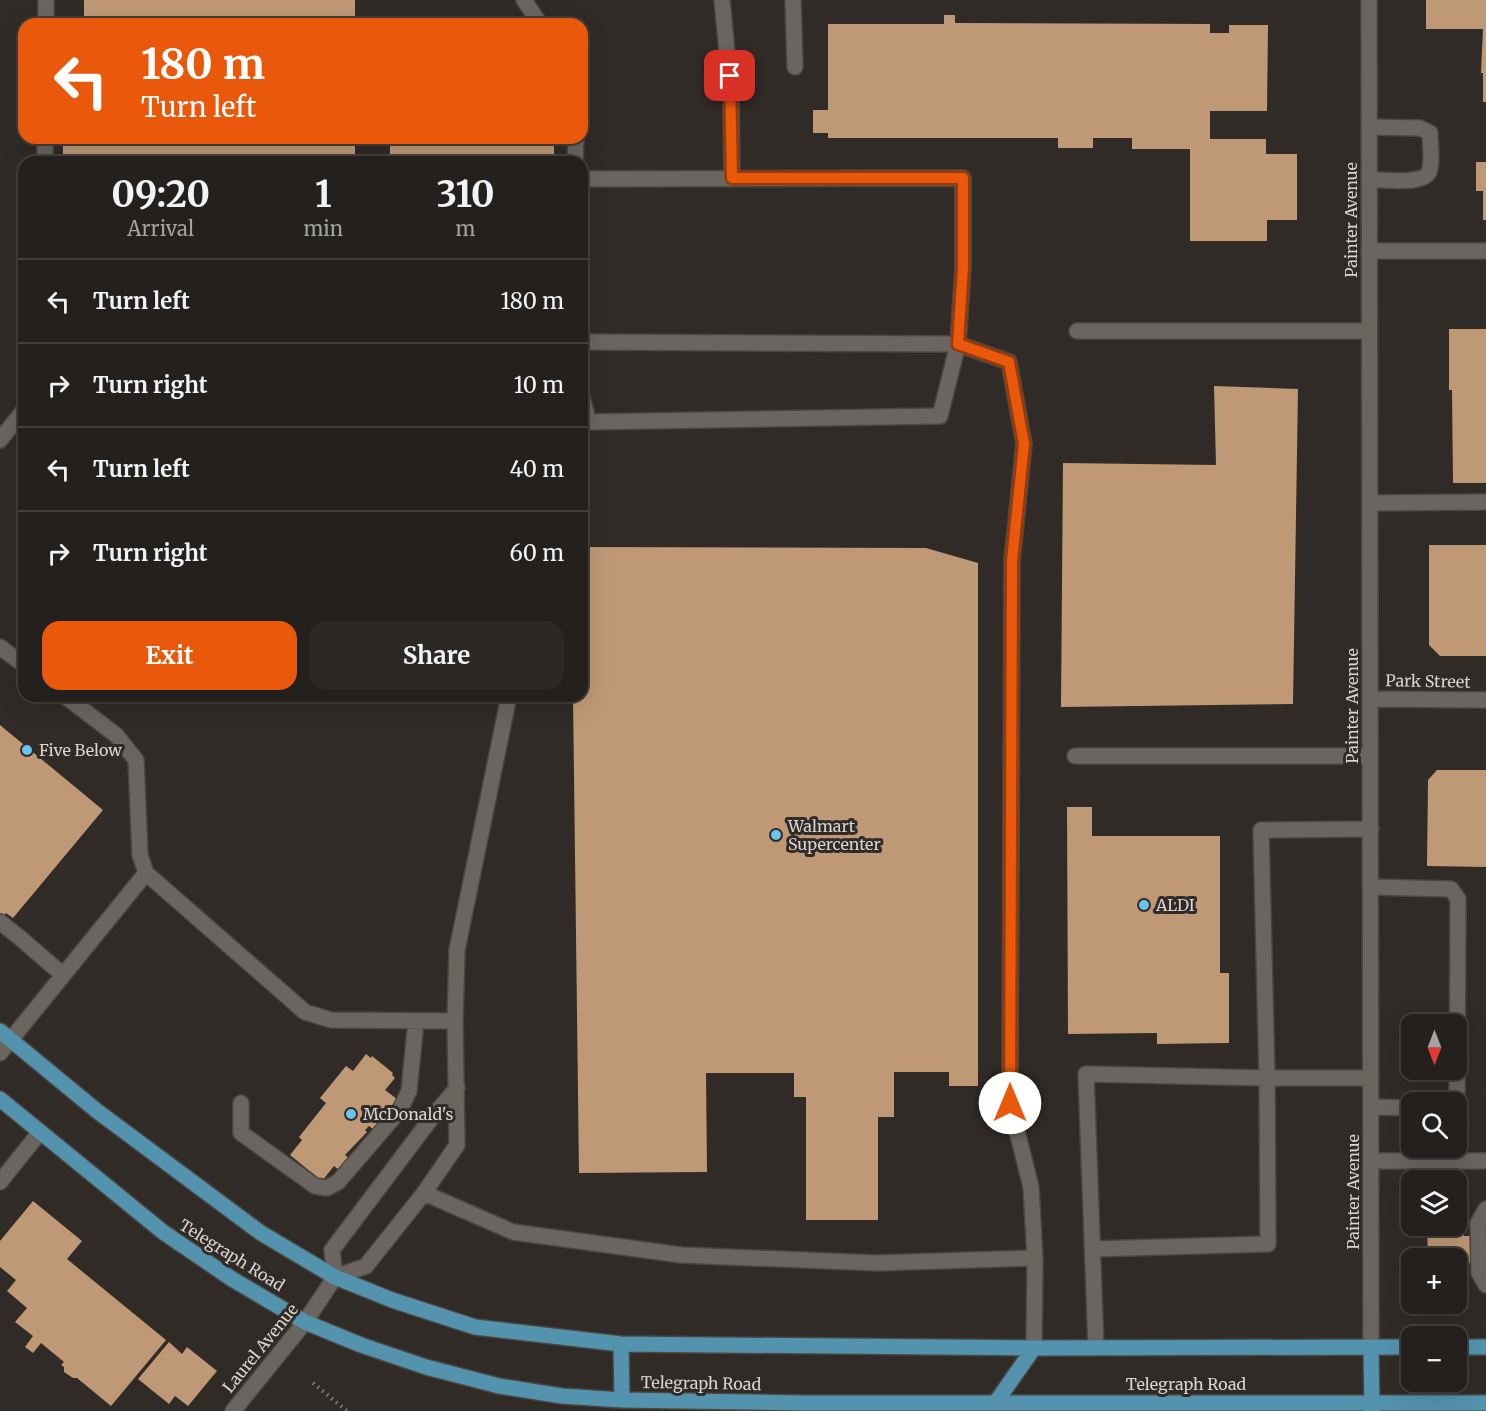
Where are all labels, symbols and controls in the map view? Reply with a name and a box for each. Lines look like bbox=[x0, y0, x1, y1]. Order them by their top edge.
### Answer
text: 180 m bbox=[141, 38, 265, 90]
icon: left bbox=[42, 42, 120, 120]
pin bbox=[704, 50, 755, 101]
icon: arrive bbox=[713, 59, 746, 92]
text: Turn left bbox=[141, 90, 256, 124]
street label: Painter Avenue bbox=[1341, 162, 1361, 278]
text: 09:20 bbox=[111, 172, 210, 217]
text: 1 bbox=[315, 172, 332, 217]
text: 310 bbox=[436, 172, 495, 217]
text: Arrival bbox=[127, 216, 194, 241]
text: min bbox=[303, 216, 343, 241]
text: m bbox=[456, 216, 475, 241]
icon: left bbox=[42, 285, 75, 318]
text: Turn left bbox=[93, 287, 190, 315]
text: 180 m bbox=[500, 287, 564, 315]
icon: right bbox=[42, 369, 75, 402]
text: Turn right bbox=[93, 371, 207, 399]
text: 10 m bbox=[514, 371, 564, 399]
icon: left bbox=[42, 453, 75, 486]
text: Turn left bbox=[93, 455, 190, 483]
text: 40 m bbox=[509, 455, 564, 483]
icon: right bbox=[42, 537, 75, 570]
text: Turn right bbox=[93, 539, 207, 567]
text: 60 m bbox=[510, 539, 564, 567]
button: Exit bbox=[42, 621, 297, 690]
button: Share bbox=[309, 621, 564, 690]
street label: Painter Avenue bbox=[1342, 648, 1362, 764]
street label: Park Street bbox=[1385, 670, 1471, 692]
place label: Five Below bbox=[39, 740, 122, 760]
marker: Five Below bbox=[20, 743, 34, 757]
place label: Walmart Supercenter bbox=[787, 816, 881, 854]
marker: Walmart Supercenter bbox=[769, 828, 783, 842]
place label: ALDI bbox=[1155, 895, 1195, 915]
marker: ALDI bbox=[1137, 898, 1151, 912]
north arrow bbox=[1401, 1014, 1467, 1080]
map controls bbox=[1401, 1014, 1467, 1392]
position arrow bbox=[978, 1071, 1042, 1135]
button: search bbox=[1401, 1092, 1467, 1158]
place label: McDonald's bbox=[363, 1104, 453, 1124]
marker: McDonald's bbox=[344, 1107, 358, 1121]
street label: Painter Avenue bbox=[1343, 1134, 1363, 1250]
button: layers bbox=[1401, 1170, 1467, 1236]
street label: Telegraph Road bbox=[176, 1215, 289, 1296]
button: + bbox=[1401, 1248, 1467, 1314]
street label: Laurel Avenue bbox=[218, 1299, 302, 1397]
button: − bbox=[1401, 1326, 1467, 1392]
street label: Telegraph Road bbox=[641, 1372, 762, 1394]
street label: Telegraph Road bbox=[1126, 1374, 1247, 1394]

